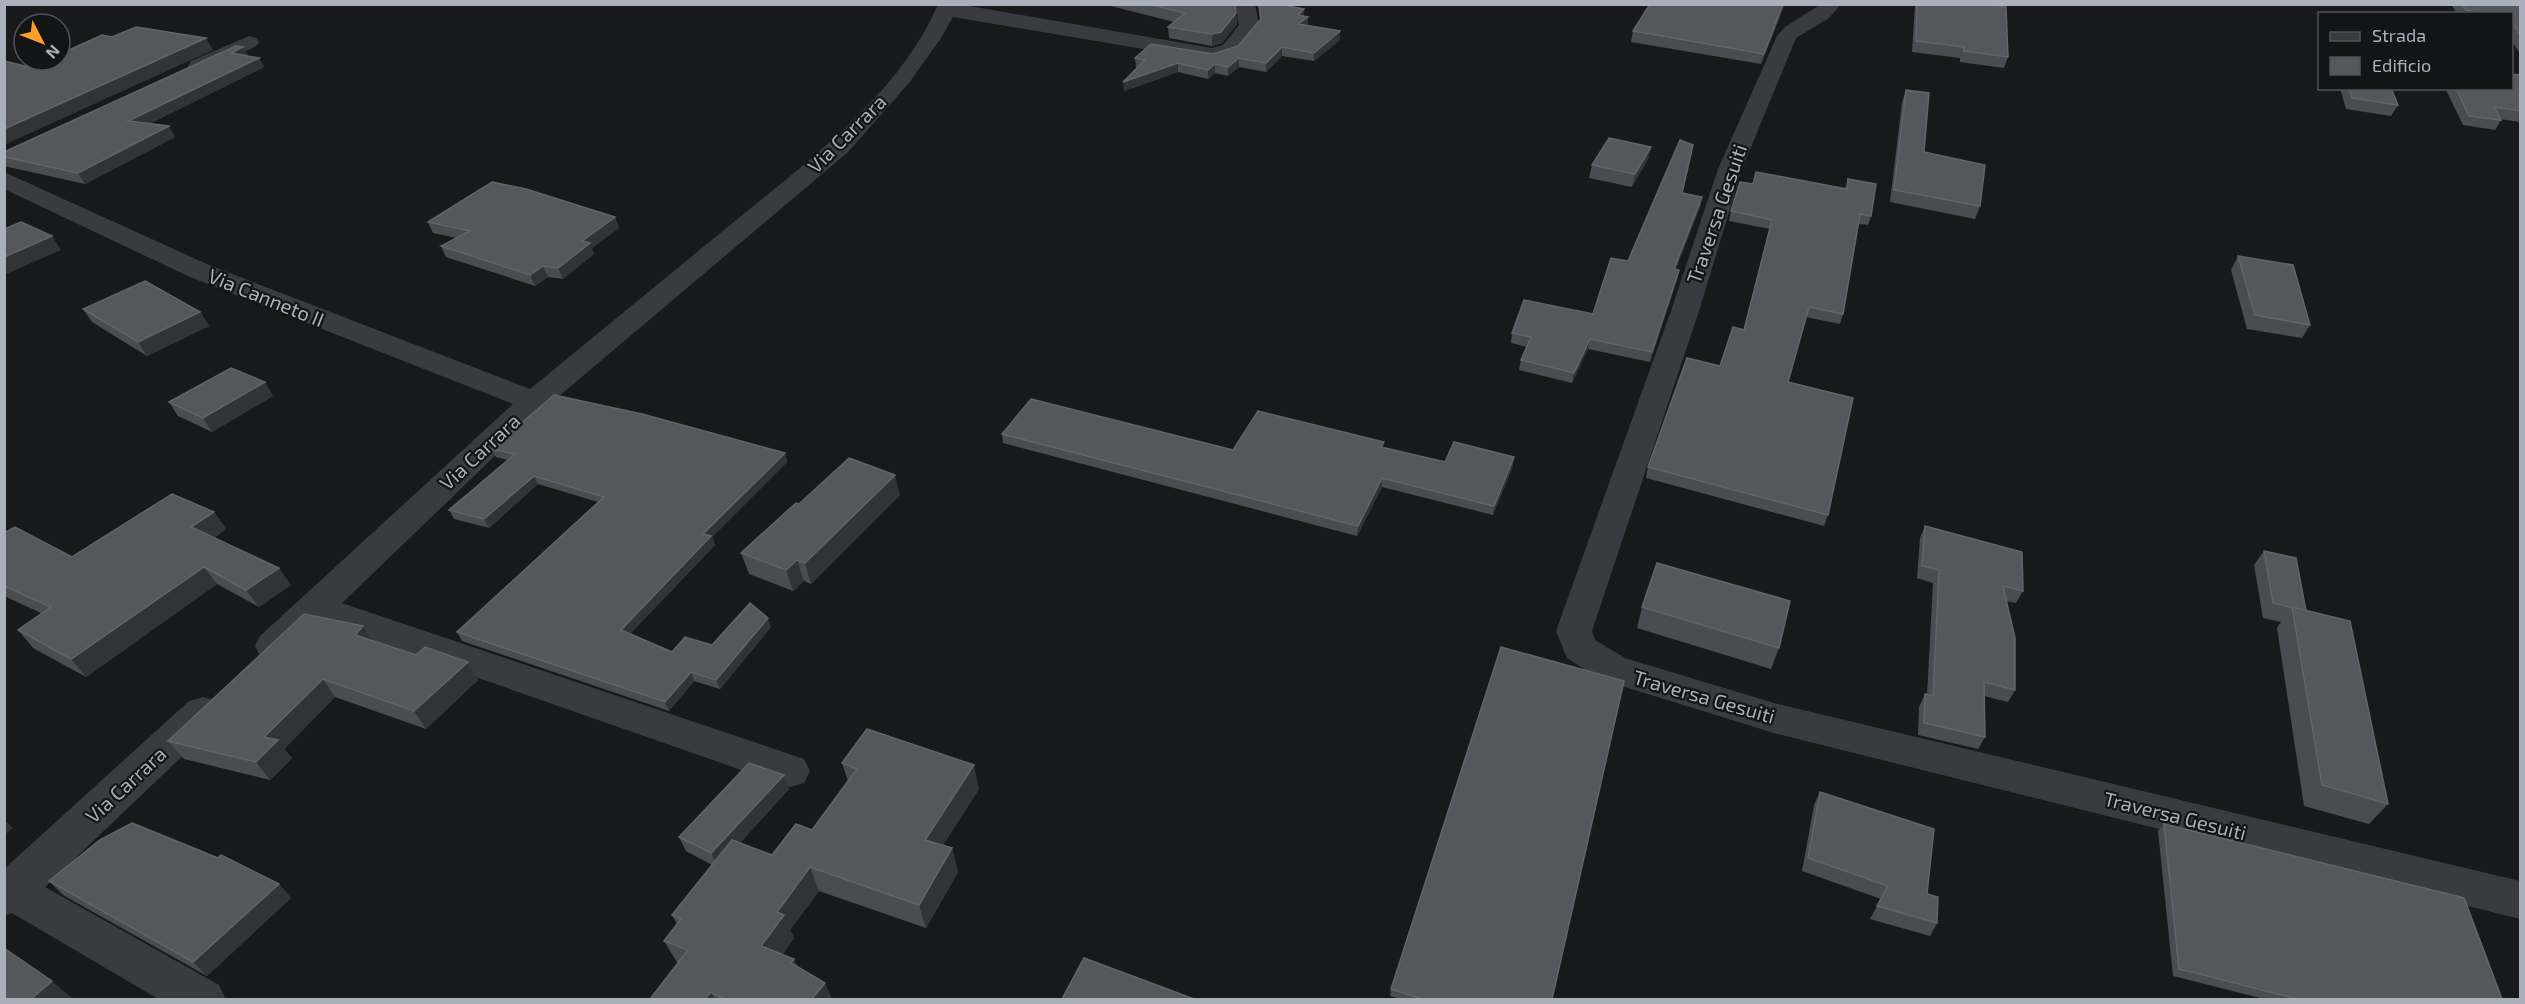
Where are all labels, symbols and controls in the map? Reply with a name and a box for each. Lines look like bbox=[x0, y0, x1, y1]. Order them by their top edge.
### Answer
north arrow bbox=[12, 12, 72, 72]
legend bbox=[2318, 12, 2513, 90]
text: Strada bbox=[2372, 24, 2426, 46]
text: N bbox=[43, 42, 64, 63]
text: Edificio bbox=[2372, 54, 2431, 76]
street label: Via Carrara bbox=[802, 89, 890, 177]
street label: Traversa Gesuiti bbox=[1681, 141, 1751, 287]
street label: Via Canneto II bbox=[205, 263, 328, 331]
street label: Via Carrara bbox=[434, 408, 524, 494]
street label: Traversa Gesuiti bbox=[1631, 664, 1778, 728]
street label: Via Carrara bbox=[80, 741, 170, 827]
street label: Traversa Gesuiti bbox=[2102, 786, 2249, 844]

